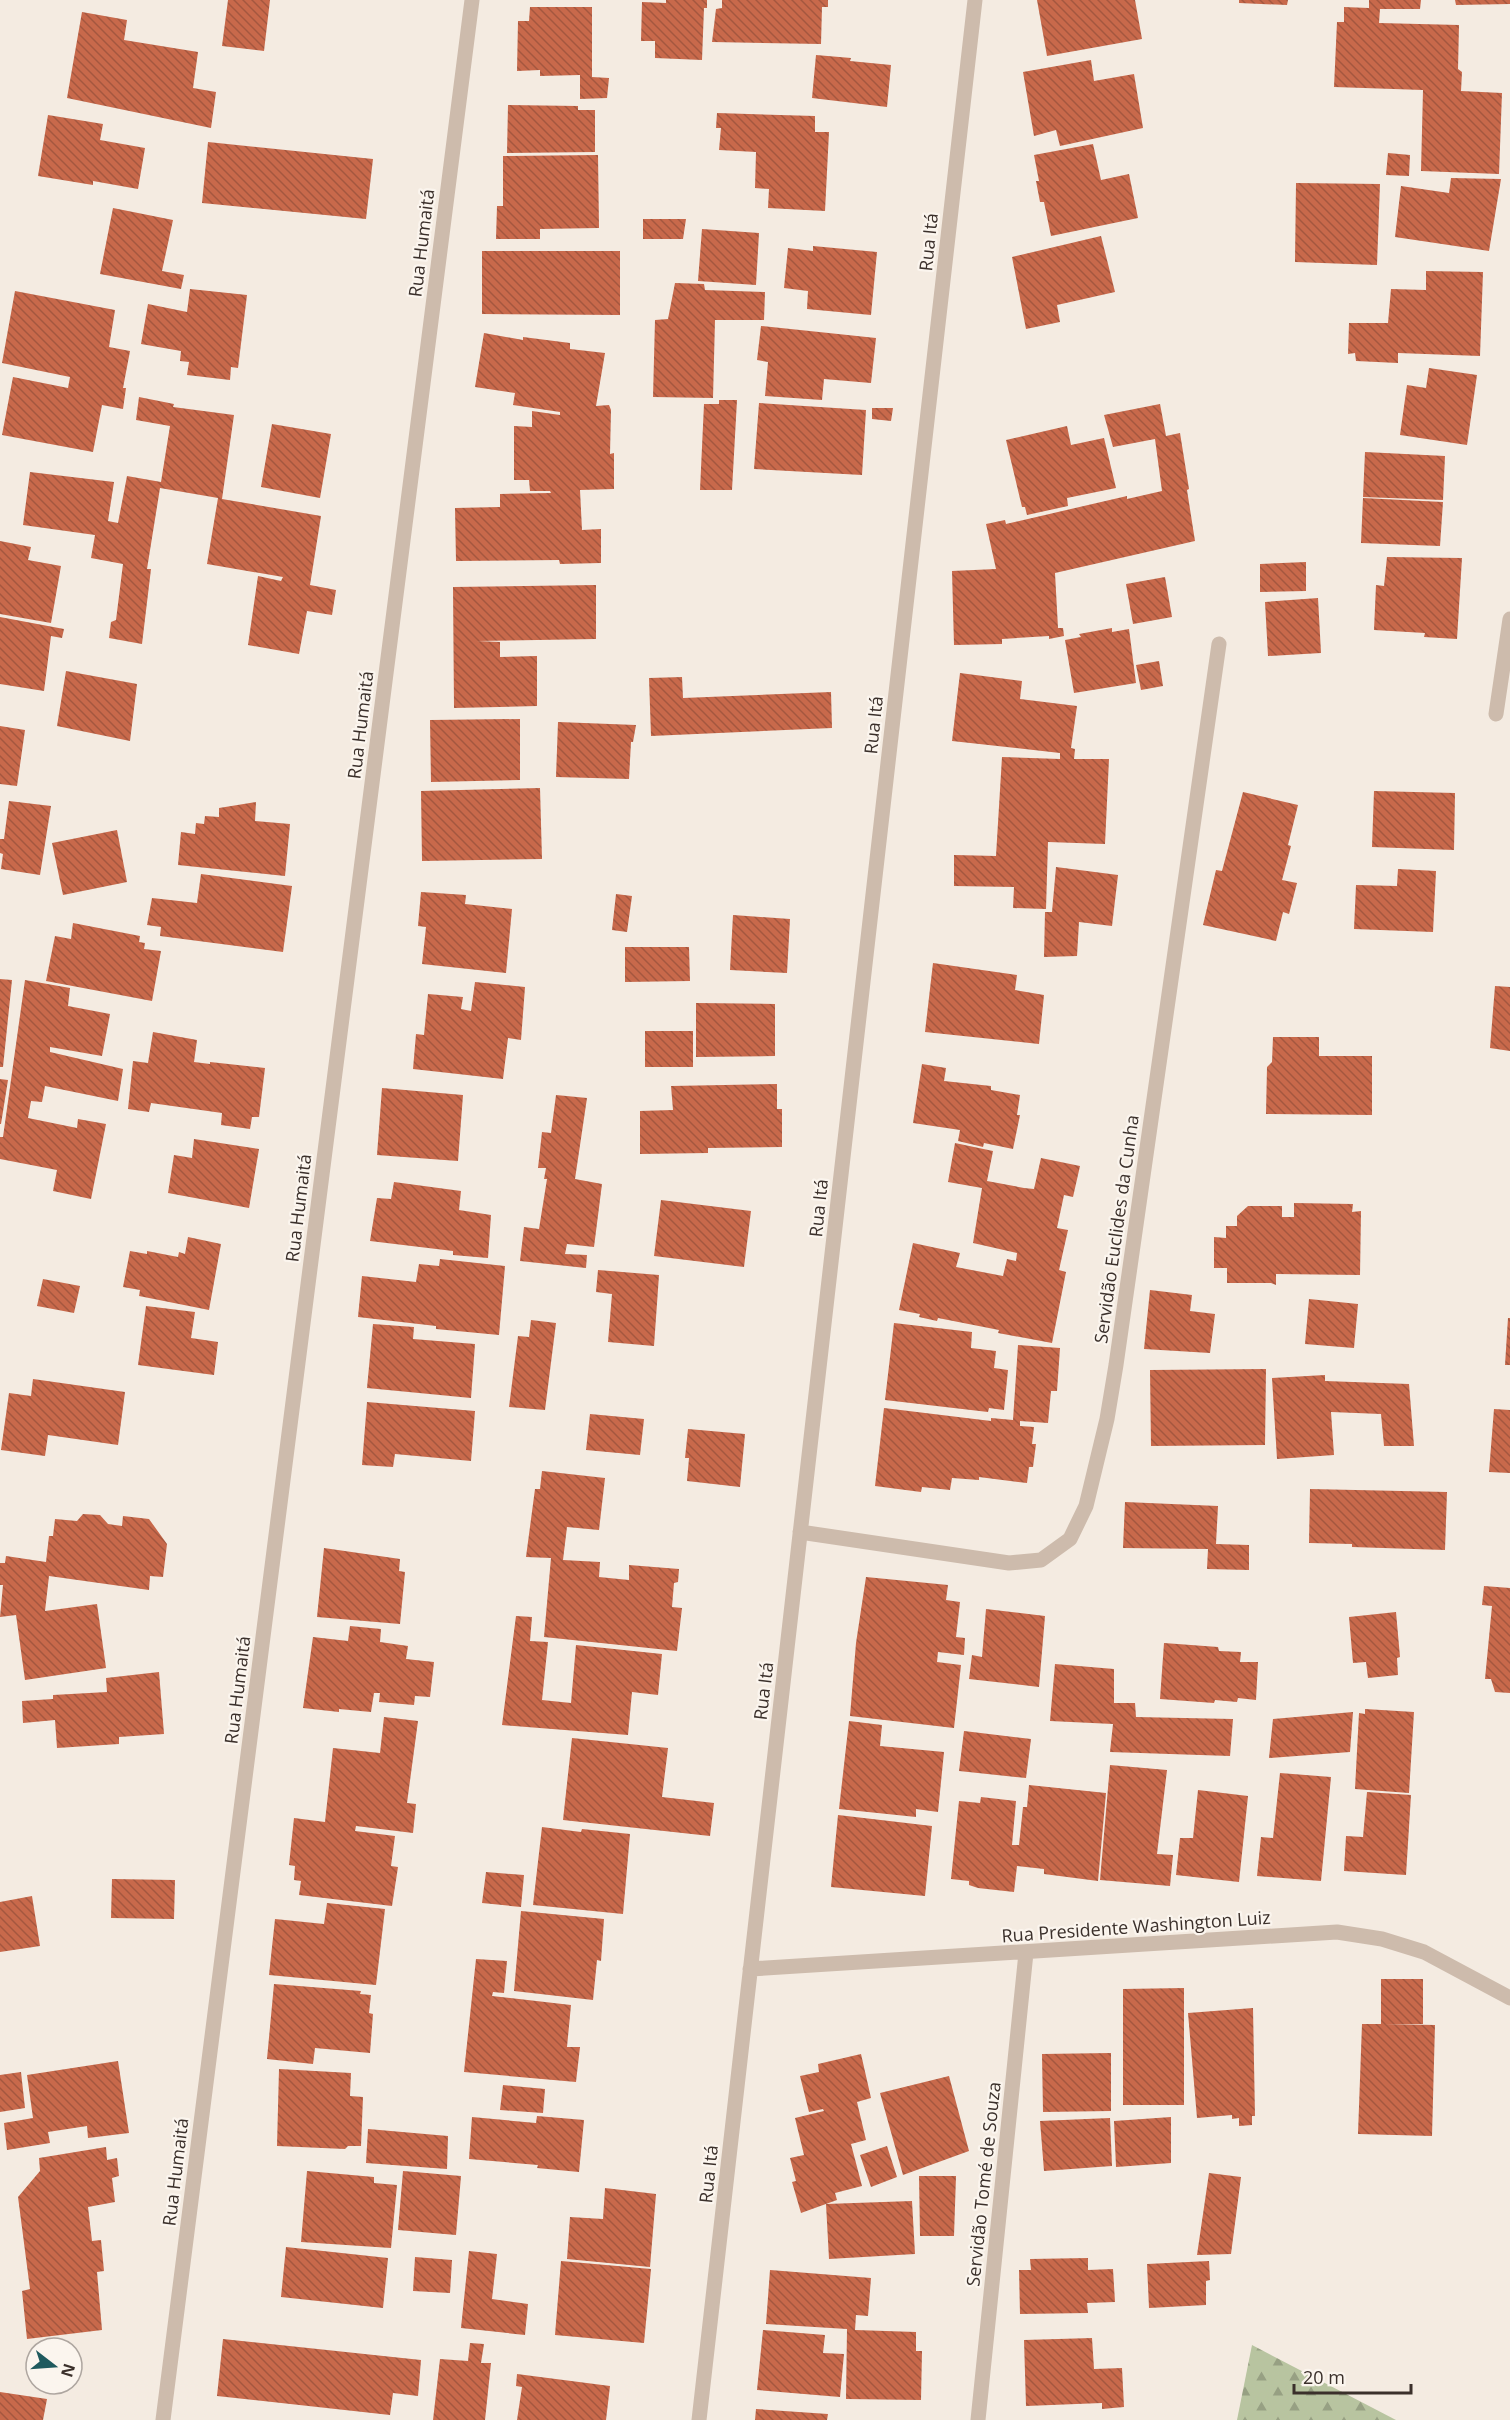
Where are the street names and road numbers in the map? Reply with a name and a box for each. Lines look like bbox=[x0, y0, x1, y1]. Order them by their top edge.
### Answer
street label: Rua Humaitá bbox=[402, 188, 440, 298]
street label: Rua Itá bbox=[913, 212, 943, 272]
street label: Rua Humaitá bbox=[341, 670, 379, 780]
street label: Rua Itá bbox=[858, 695, 888, 755]
street label: Servidão Euclides da Cunha bbox=[1088, 1113, 1144, 1345]
street label: Rua Humaitá bbox=[279, 1153, 317, 1263]
street label: Rua Itá bbox=[803, 1178, 833, 1238]
street label: Rua Humaitá bbox=[218, 1635, 256, 1745]
street label: Rua Itá bbox=[748, 1661, 778, 1721]
street label: Rua Presidente Washington Luiz bbox=[1001, 1905, 1271, 1947]
street label: Servidão Tomé de Souza bbox=[960, 2081, 1006, 2287]
street label: Rua Humaitá bbox=[156, 2117, 194, 2227]
street label: Rua Itá bbox=[693, 2144, 723, 2204]

